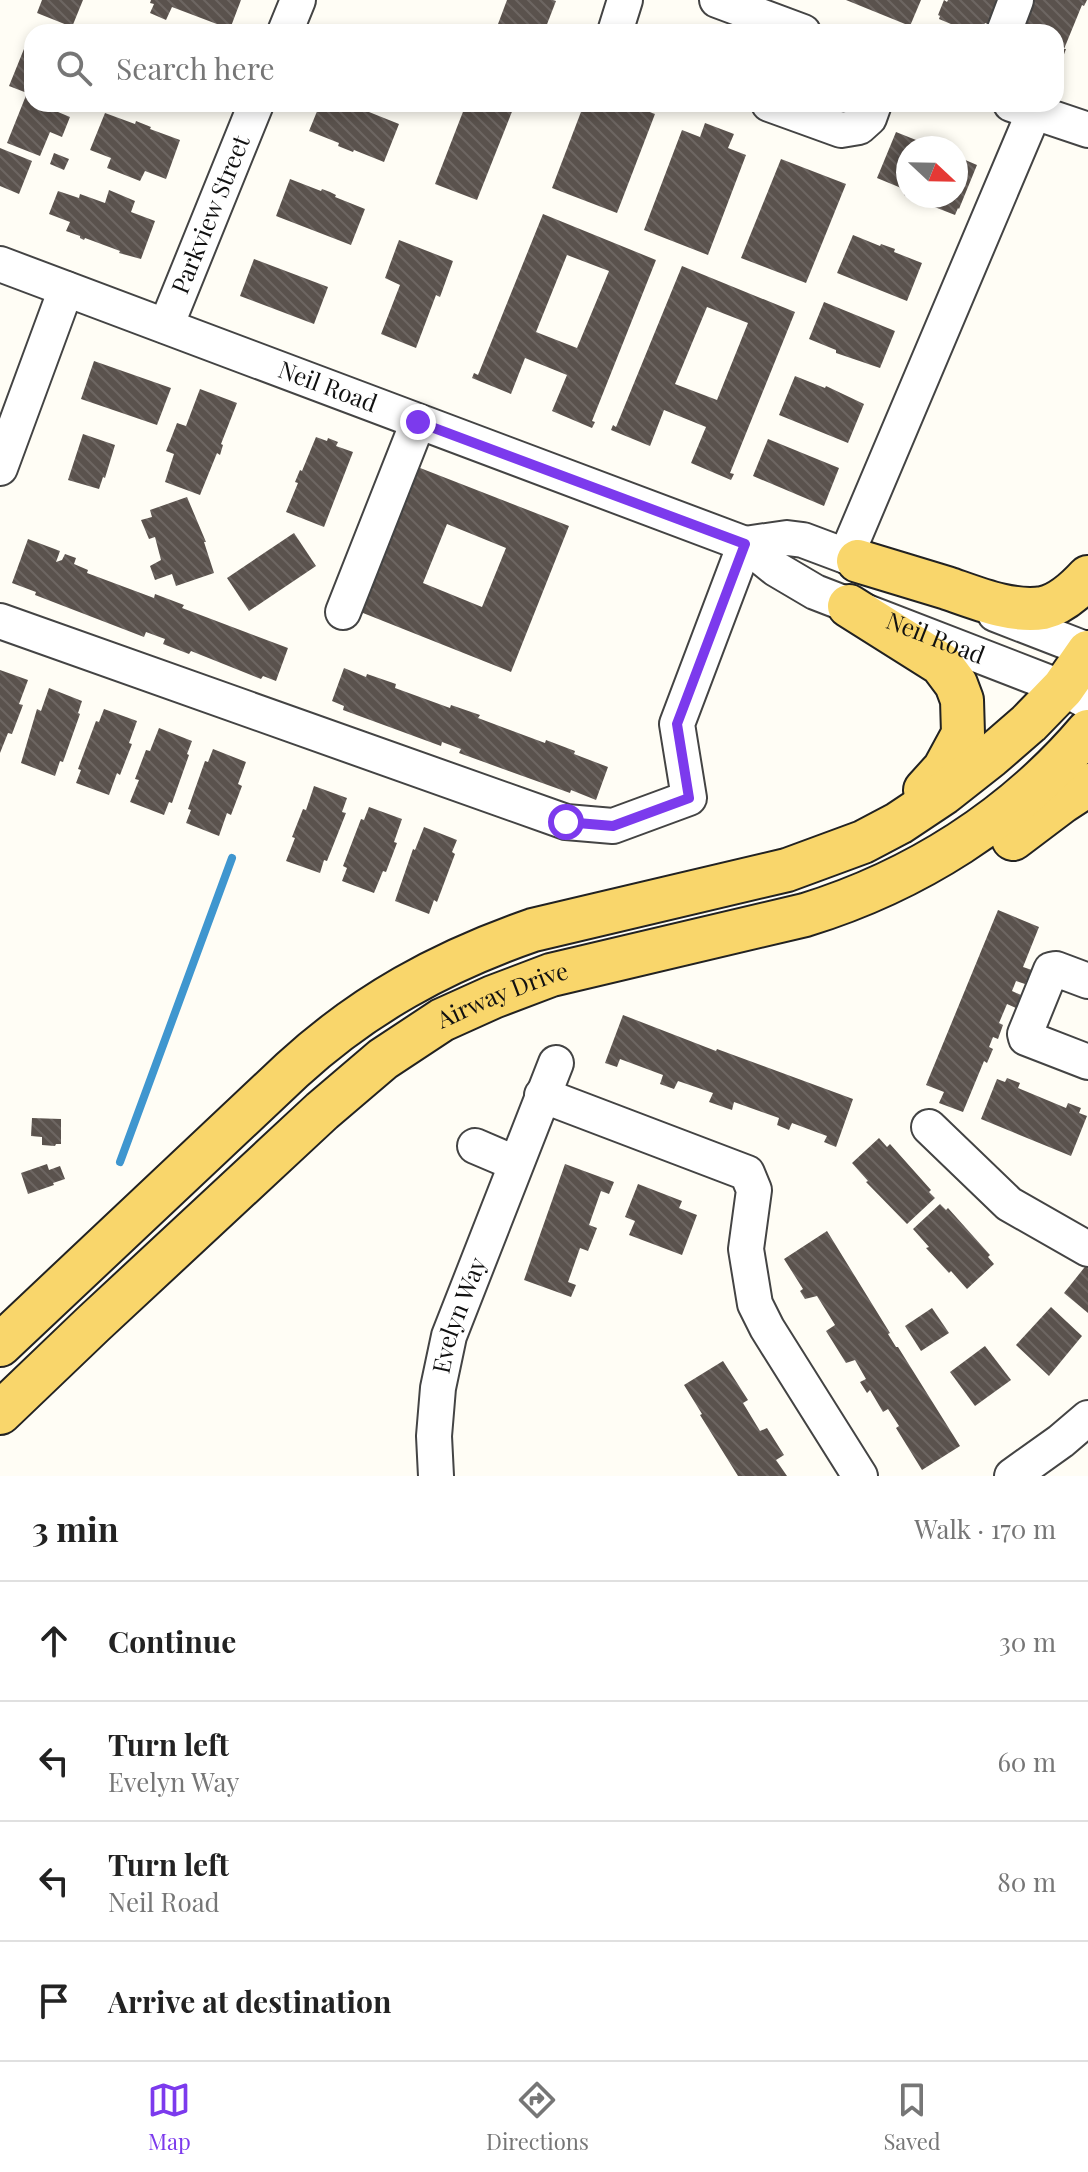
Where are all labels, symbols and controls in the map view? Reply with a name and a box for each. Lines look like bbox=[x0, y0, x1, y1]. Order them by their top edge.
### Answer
search box bbox=[24, 24, 1064, 112]
icon: search bbox=[52, 46, 96, 90]
text: Search here bbox=[116, 48, 275, 88]
street label: Parkview Street bbox=[163, 130, 256, 298]
north arrow bbox=[896, 136, 968, 208]
street label: Neil Road bbox=[274, 352, 382, 418]
route end bbox=[400, 404, 436, 440]
street label: Neil Road bbox=[882, 603, 990, 670]
route start bbox=[548, 804, 584, 840]
street label: Airway Drive bbox=[430, 954, 571, 1035]
street label: Evelyn Way bbox=[424, 1252, 492, 1376]
text: 3 min bbox=[32, 1505, 119, 1551]
text: Walk · 170 m bbox=[914, 1511, 1056, 1546]
icon: ahead bbox=[32, 1619, 76, 1663]
text: Continue bbox=[108, 1621, 236, 1661]
text: 30 m bbox=[999, 1624, 1056, 1659]
text: Turn left bbox=[108, 1724, 229, 1764]
icon: left bbox=[32, 1739, 76, 1783]
text: 60 m bbox=[997, 1744, 1056, 1779]
text: Evelyn Way bbox=[108, 1764, 239, 1799]
text: Turn left bbox=[108, 1844, 229, 1884]
icon: left bbox=[32, 1859, 76, 1903]
text: 80 m bbox=[997, 1864, 1056, 1899]
text: Neil Road bbox=[108, 1884, 220, 1919]
icon: arrive bbox=[32, 1979, 76, 2023]
text: Arrive at destination bbox=[108, 1981, 391, 2021]
tab: Map bbox=[147, 2078, 191, 2156]
tab: Directions bbox=[486, 2078, 589, 2156]
tab: Saved bbox=[883, 2078, 941, 2156]

